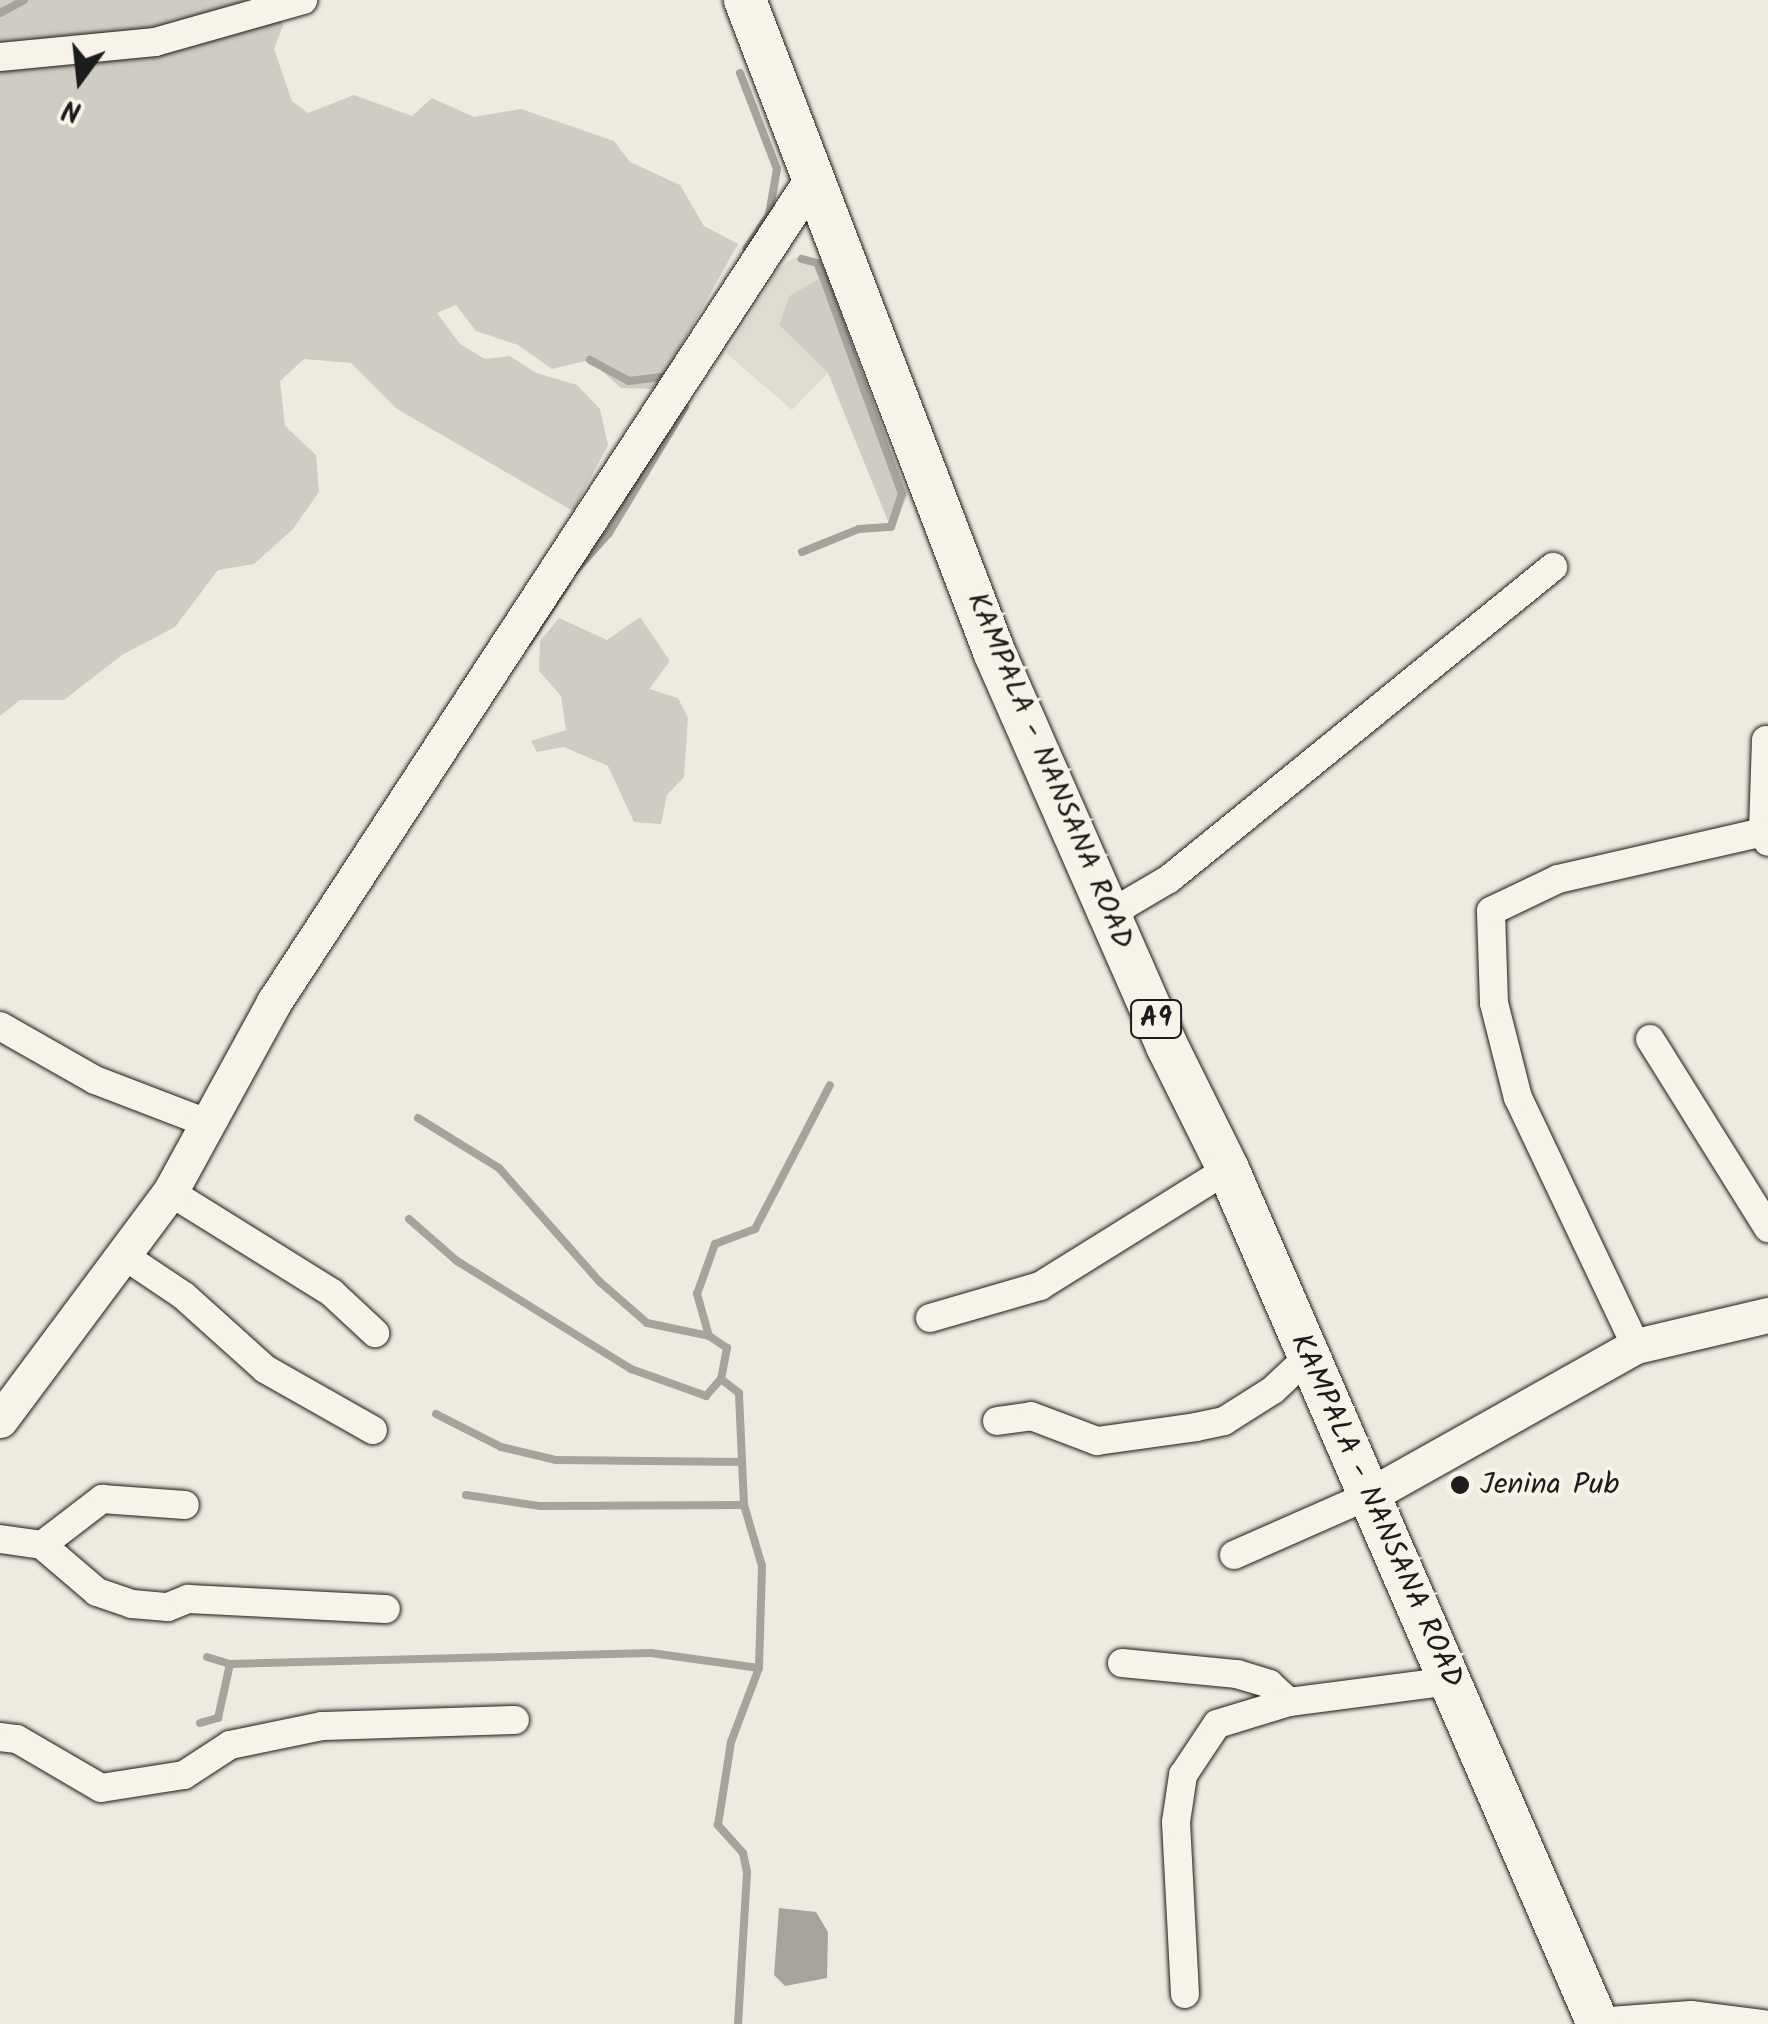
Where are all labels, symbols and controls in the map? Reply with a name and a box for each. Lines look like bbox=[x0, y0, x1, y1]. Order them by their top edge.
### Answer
north arrow bbox=[30, 30, 130, 130]
text: N bbox=[58, 85, 86, 133]
street label: KAMPALA - NANSANA ROAD bbox=[957, 587, 1141, 955]
road number: A9 bbox=[1128, 996, 1184, 1042]
street label: KAMPALA - NANSANA ROAD bbox=[1282, 1328, 1470, 1694]
place label: Jenina Pub bbox=[1480, 1467, 1619, 1503]
marker: Jenina Pub bbox=[1449, 1474, 1471, 1496]

